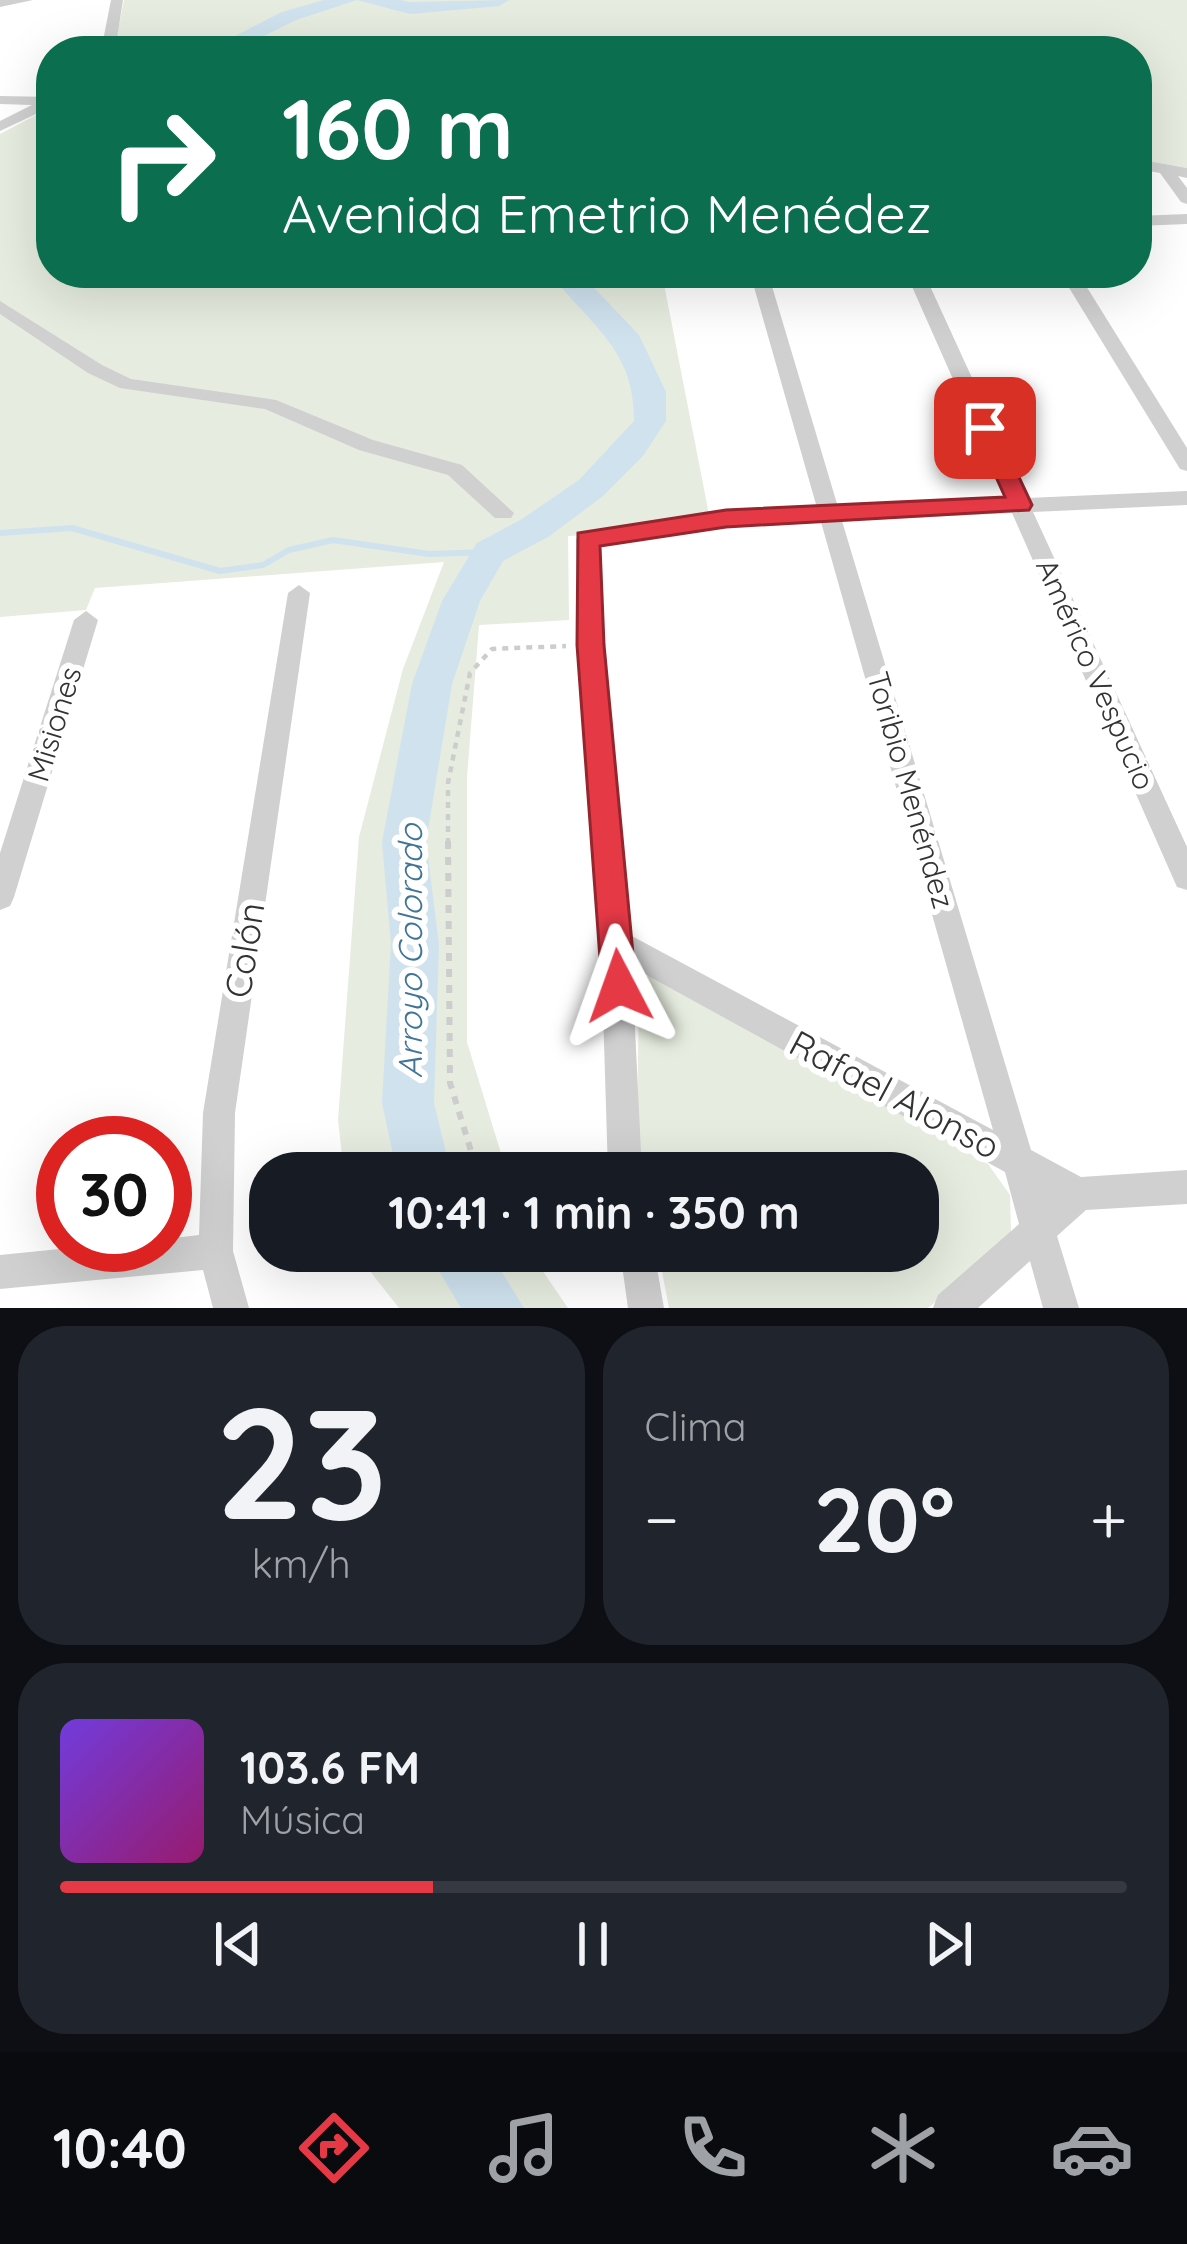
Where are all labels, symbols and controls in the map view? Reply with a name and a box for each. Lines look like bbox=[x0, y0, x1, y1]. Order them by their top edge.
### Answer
text: 160 m bbox=[282, 75, 514, 180]
icon: right bbox=[84, 84, 240, 240]
text: Avenida Emetrio Menédez bbox=[282, 179, 932, 247]
pin bbox=[934, 377, 1036, 479]
icon: arrive bbox=[952, 395, 1018, 461]
street label: Américo Vespucio bbox=[1028, 552, 1164, 796]
street label: Misiones bbox=[19, 662, 89, 786]
street label: Toribio Menéndez bbox=[859, 667, 963, 913]
water label: Arroyo Colorado bbox=[389, 822, 430, 1078]
street label: Colón bbox=[214, 899, 274, 1001]
position arrow bbox=[556, 923, 682, 1049]
street label: Rafael Alonso bbox=[782, 1020, 1008, 1168]
speed limit sign: 30 bbox=[36, 1116, 192, 1272]
text: 10:41 · 1 min · 350 m bbox=[388, 1184, 800, 1240]
text: 23 bbox=[215, 1363, 388, 1558]
text: Clima bbox=[645, 1402, 747, 1451]
text: 20° bbox=[813, 1462, 955, 1575]
text: − bbox=[645, 1477, 679, 1560]
text: + bbox=[1090, 1477, 1127, 1560]
text: km/h bbox=[252, 1539, 351, 1588]
text: 103.6 FM bbox=[240, 1739, 420, 1795]
text: Música bbox=[240, 1795, 365, 1844]
icon: previous bbox=[205, 1911, 271, 1977]
icon: pause bbox=[560, 1911, 626, 1977]
icon: next bbox=[916, 1911, 982, 1977]
icon: directions bbox=[292, 2106, 376, 2190]
icon: music bbox=[482, 2106, 566, 2190]
icon: phone bbox=[671, 2106, 755, 2190]
icon: climate bbox=[861, 2106, 945, 2190]
icon: car bbox=[1050, 2106, 1134, 2190]
text: 10:40 bbox=[53, 2114, 187, 2182]

